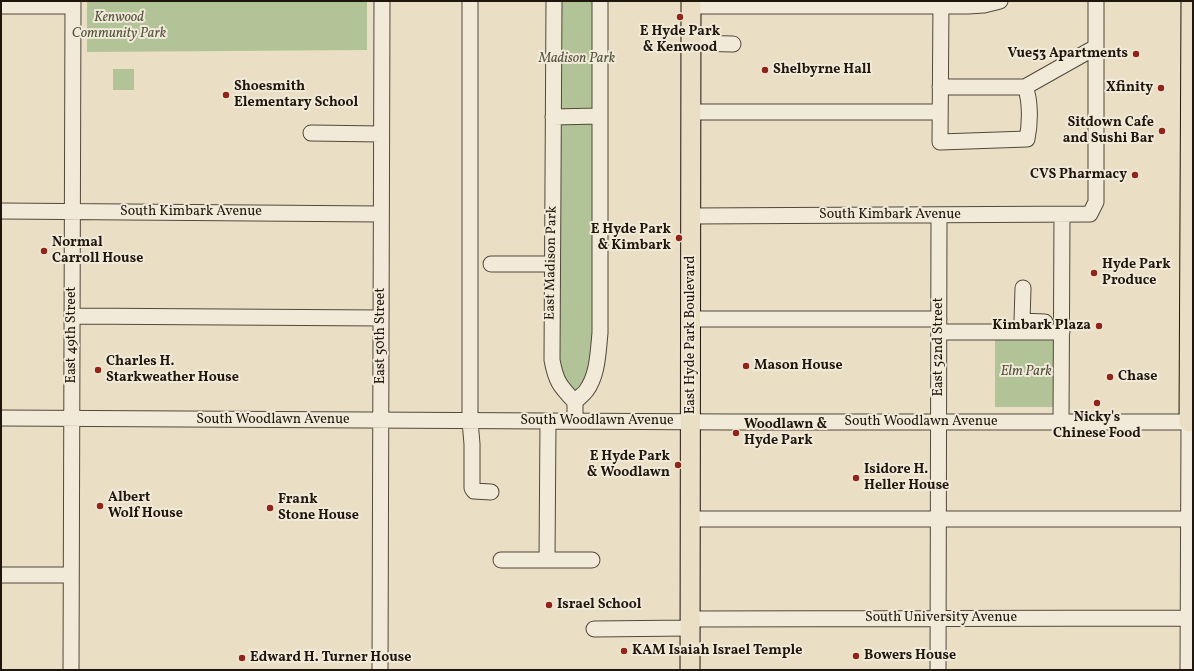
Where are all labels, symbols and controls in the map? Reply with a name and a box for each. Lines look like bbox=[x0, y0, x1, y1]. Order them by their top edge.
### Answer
park label: Kenwood Community Park bbox=[72, 10, 166, 42]
marker: E Hyde Park & Kenwood bbox=[675, 12, 685, 22]
place label: E Hyde Park & Kenwood bbox=[640, 24, 720, 56]
place label: Vue53 Apartments bbox=[1008, 46, 1128, 62]
marker: Vue53 Apartments bbox=[1131, 49, 1141, 59]
park label: Madison Park bbox=[539, 51, 615, 67]
place label: Shelbyrne Hall bbox=[773, 62, 871, 78]
marker: Shelbyrne Hall bbox=[760, 65, 770, 75]
place label: Shoesmith Elementary School bbox=[234, 79, 358, 112]
place label: Xfinity bbox=[1106, 80, 1153, 96]
marker: Xfinity bbox=[1156, 83, 1166, 93]
marker: Shoesmith Elementary School bbox=[221, 90, 231, 100]
place label: Sitdown Cafe and Sushi Bar bbox=[1063, 115, 1154, 148]
marker: Sitdown Cafe and Sushi Bar bbox=[1157, 126, 1167, 136]
place label: CVS Pharmacy bbox=[1030, 167, 1127, 183]
marker: CVS Pharmacy bbox=[1130, 170, 1140, 180]
street label: South Kimbark Avenue bbox=[120, 204, 262, 220]
street label: East Madison Park bbox=[543, 206, 561, 320]
street label: South Kimbark Avenue bbox=[819, 207, 961, 223]
place label: E Hyde Park & Kimbark bbox=[591, 222, 671, 254]
marker: E Hyde Park & Kimbark bbox=[674, 233, 684, 243]
place label: Normal Carroll House bbox=[52, 235, 143, 268]
marker: Normal Carroll House bbox=[39, 246, 49, 256]
street label: East Hyde Park Boulevard bbox=[683, 256, 699, 414]
place label: Hyde Park Produce bbox=[1102, 257, 1171, 290]
marker: Hyde Park Produce bbox=[1089, 268, 1099, 278]
street label: East 49th Street bbox=[64, 286, 80, 384]
street label: East 50th Street bbox=[373, 288, 389, 384]
street label: East 52nd Street bbox=[931, 297, 947, 397]
place label: Kimbark Plaza bbox=[992, 318, 1091, 334]
marker: Kimbark Plaza bbox=[1094, 321, 1104, 331]
place label: Charles H. Starkweather House bbox=[106, 354, 239, 386]
place label: Mason House bbox=[754, 358, 843, 374]
marker: Mason House bbox=[741, 361, 751, 371]
park label: Elm Park bbox=[1000, 364, 1052, 380]
marker: Charles H. Starkweather House bbox=[93, 365, 103, 375]
place label: Chase bbox=[1118, 369, 1157, 385]
marker: Chase bbox=[1105, 372, 1115, 382]
marker: Nicky's Chinese Food bbox=[1092, 398, 1102, 408]
place label: Nicky's Chinese Food bbox=[1053, 410, 1141, 442]
street label: South Woodlawn Avenue bbox=[196, 412, 350, 428]
street label: South Woodlawn Avenue bbox=[520, 413, 674, 429]
street label: South Woodlawn Avenue bbox=[844, 414, 998, 430]
place label: Woodlawn & Hyde Park bbox=[744, 417, 827, 450]
marker: Woodlawn & Hyde Park bbox=[731, 428, 741, 438]
place label: E Hyde Park & Woodlawn bbox=[587, 449, 670, 482]
marker: E Hyde Park & Woodlawn bbox=[673, 460, 683, 470]
place label: Isidore H. Heller House bbox=[864, 462, 949, 494]
marker: Isidore H. Heller House bbox=[851, 473, 861, 483]
place label: Albert Wolf House bbox=[108, 490, 183, 522]
place label: Frank Stone House bbox=[278, 492, 359, 524]
marker: Albert Wolf House bbox=[95, 501, 105, 511]
marker: Frank Stone House bbox=[265, 503, 275, 513]
place label: Israel School bbox=[557, 597, 641, 613]
marker: Israel School bbox=[544, 600, 554, 610]
street label: South University Avenue bbox=[865, 610, 1017, 626]
place label: KAM Isaiah Israel Temple bbox=[632, 643, 802, 659]
marker: KAM Isaiah Israel Temple bbox=[619, 646, 629, 656]
place label: Bowers House bbox=[864, 648, 956, 664]
place label: Edward H. Turner House bbox=[250, 650, 411, 666]
marker: Bowers House bbox=[851, 651, 861, 661]
marker: Edward H. Turner House bbox=[237, 653, 247, 663]

